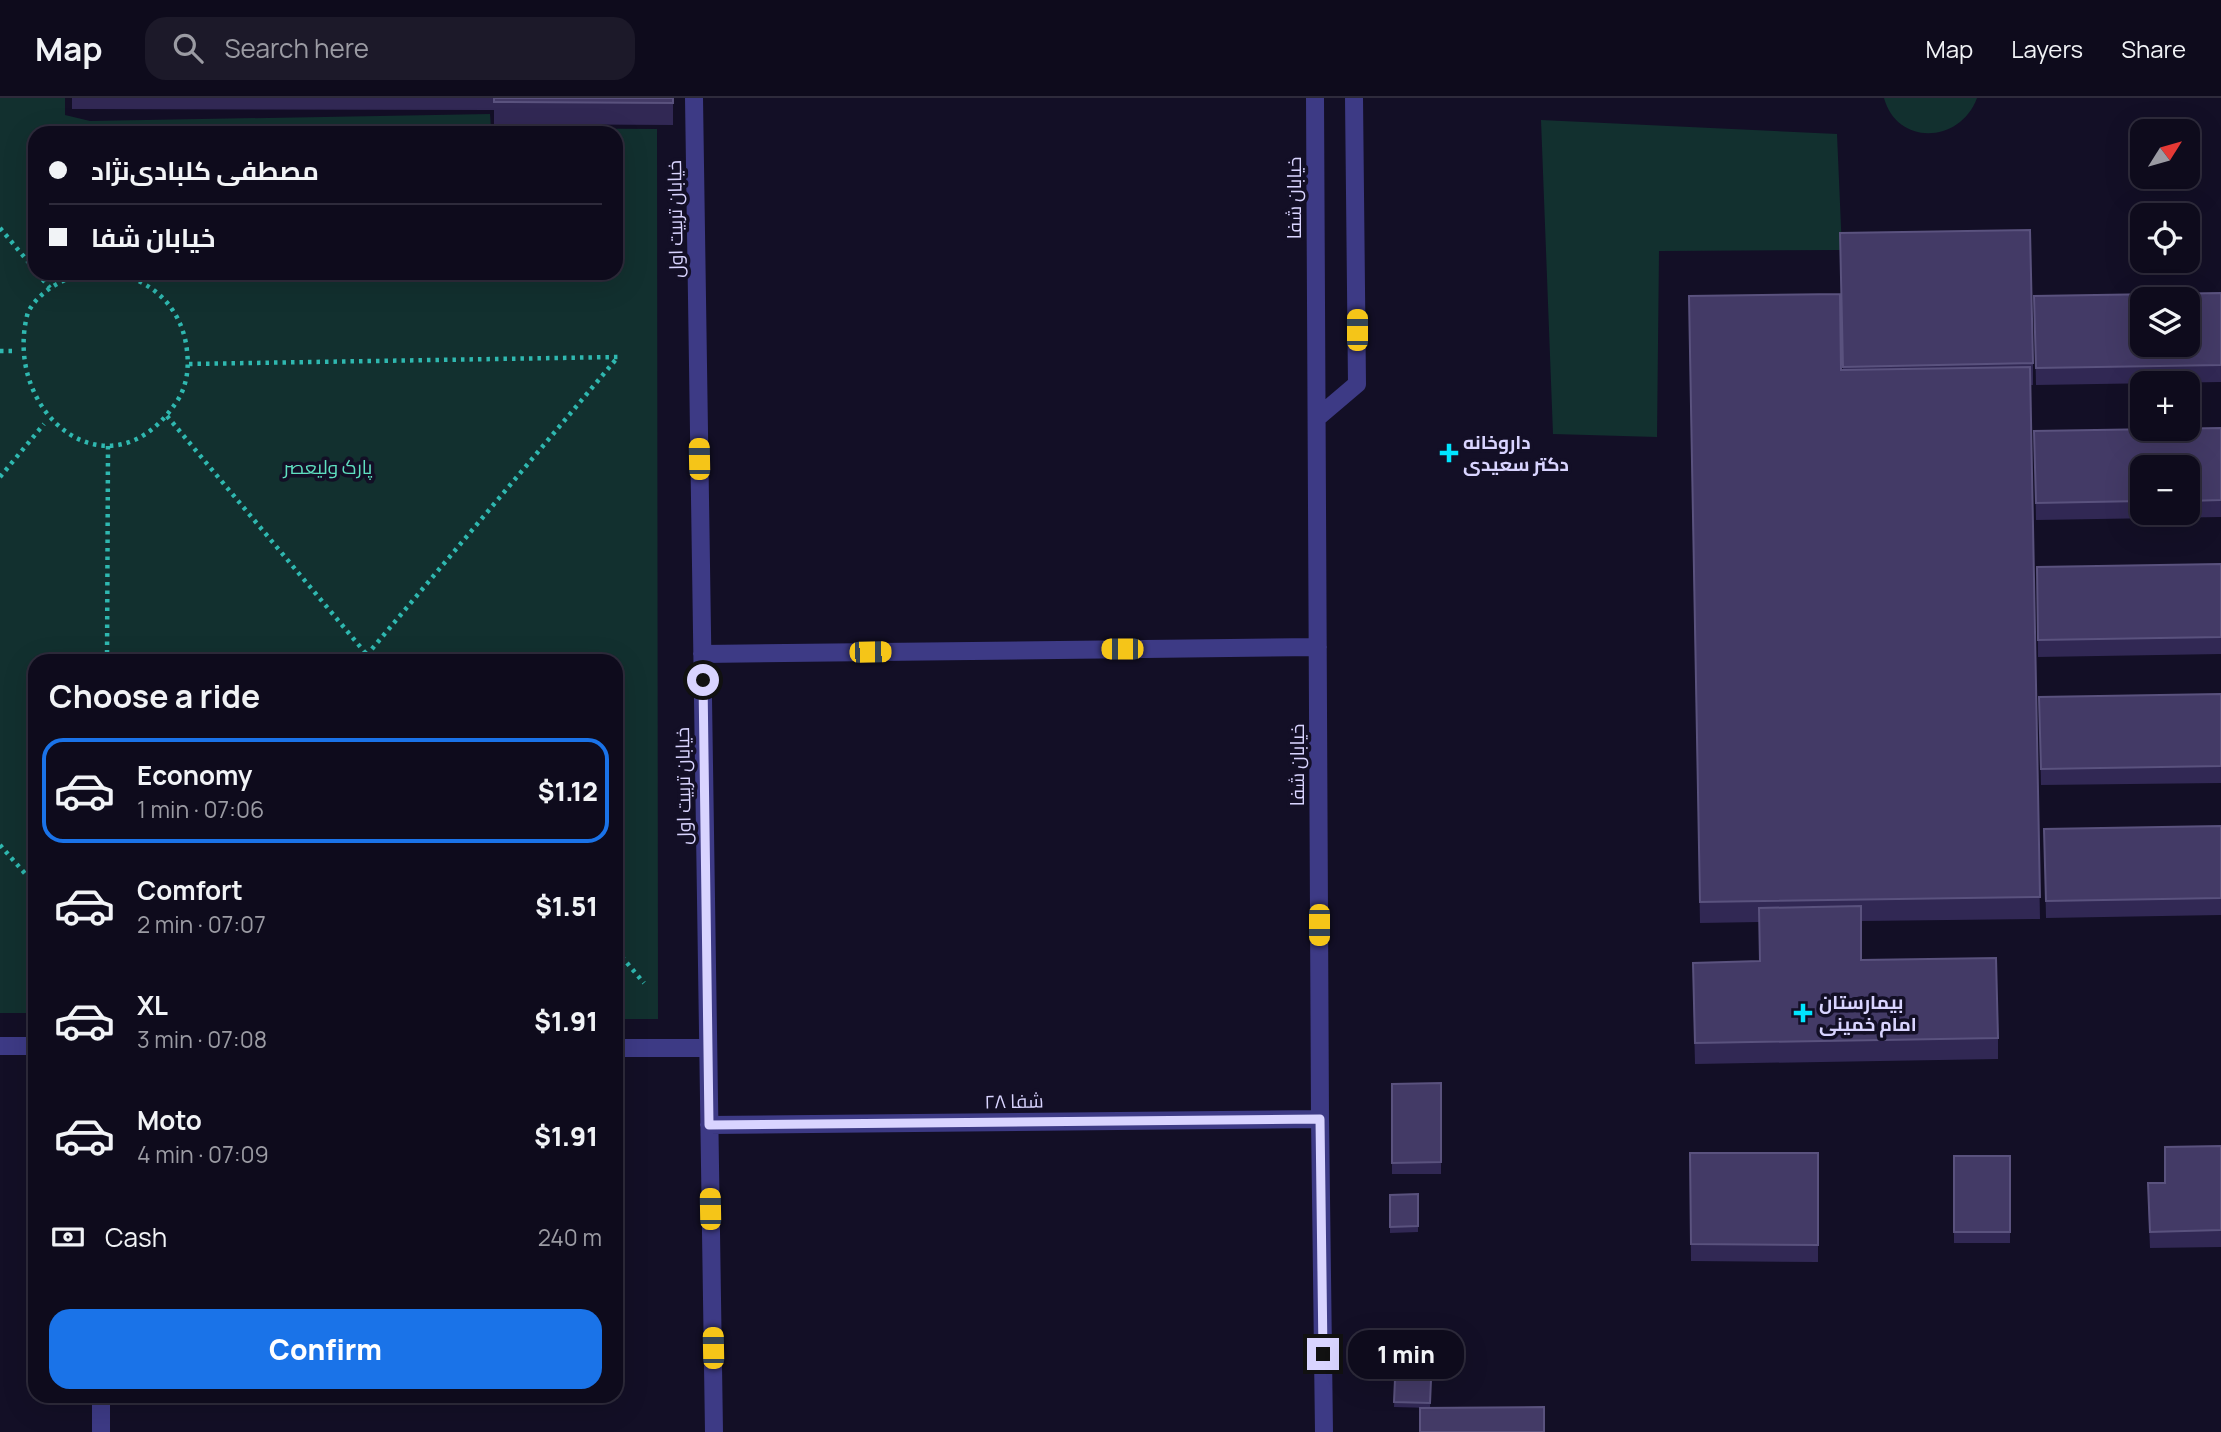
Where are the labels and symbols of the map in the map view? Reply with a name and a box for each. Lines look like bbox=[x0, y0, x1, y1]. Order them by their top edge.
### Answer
north arrow bbox=[2130, 119, 2200, 189]
street label: خیابان شفا bbox=[1281, 157, 1307, 239]
street label: خیابان تربیت اول bbox=[661, 160, 689, 278]
car bbox=[1347, 309, 1368, 351]
place label: داروخانه دکتر سعیدی bbox=[1463, 429, 1569, 477]
car bbox=[689, 438, 710, 480]
marker: داروخانه دکتر سعیدی bbox=[1441, 445, 1457, 461]
park label: پارک ولیعصر bbox=[283, 454, 372, 480]
car bbox=[1102, 639, 1144, 660]
car bbox=[849, 641, 892, 663]
route start bbox=[687, 664, 719, 696]
street label: خیابان شفا bbox=[1284, 724, 1310, 806]
street label: خیابان تربیت اول bbox=[669, 727, 697, 845]
car bbox=[1309, 904, 1330, 946]
place label: بیمارستان امام خمینی bbox=[1819, 989, 1917, 1038]
marker: بیمارستان امام خمینی bbox=[1793, 1003, 1813, 1023]
street label: شفا ۲۸ bbox=[984, 1087, 1044, 1115]
car bbox=[700, 1188, 721, 1230]
car bbox=[703, 1327, 724, 1369]
callout: 1 min bbox=[1348, 1330, 1463, 1378]
route end bbox=[1307, 1338, 1339, 1370]

